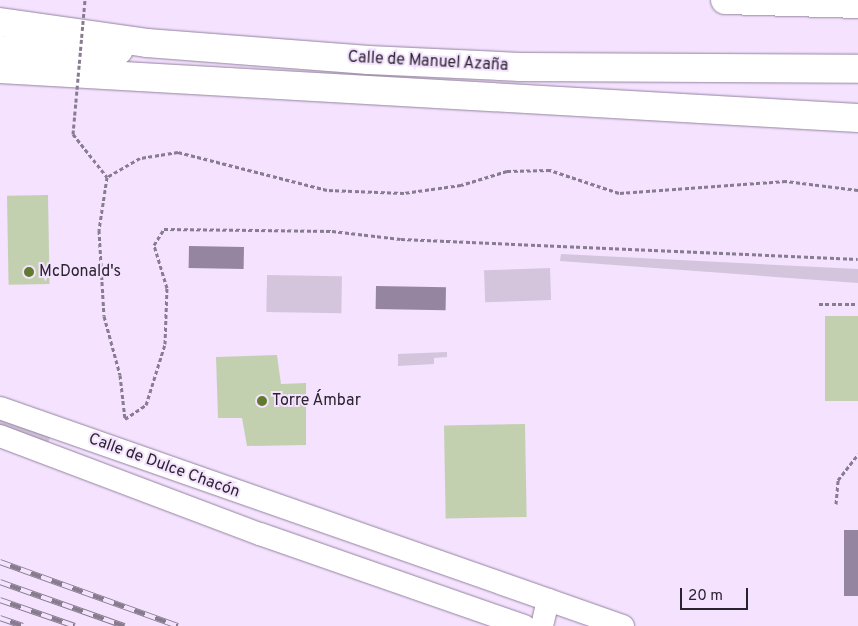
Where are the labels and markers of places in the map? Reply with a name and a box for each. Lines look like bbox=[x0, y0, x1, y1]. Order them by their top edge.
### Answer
place label: McDonald's bbox=[39, 262, 121, 282]
marker: McDonald's bbox=[23, 266, 35, 278]
place label: Torre Ámbar bbox=[272, 391, 362, 411]
marker: Torre Ámbar bbox=[256, 395, 268, 407]

